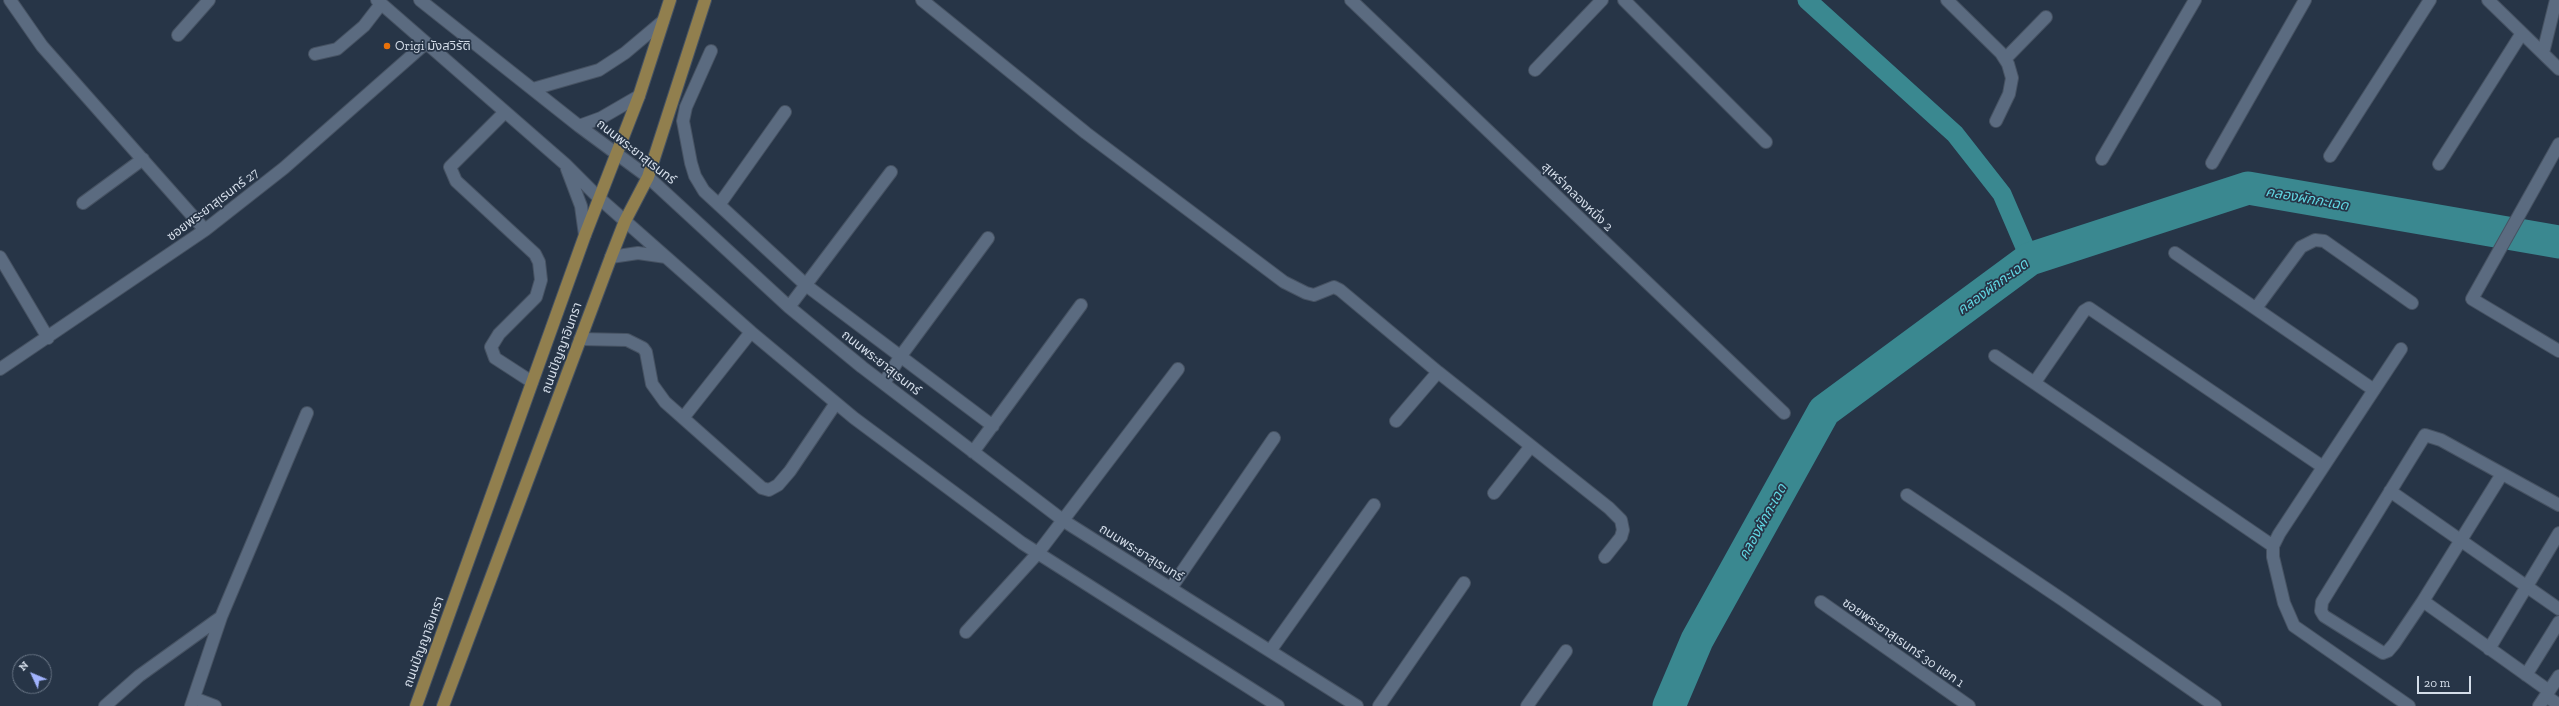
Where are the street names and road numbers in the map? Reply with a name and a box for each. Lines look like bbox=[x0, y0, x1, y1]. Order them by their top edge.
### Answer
street label: ถนนพระยาสุเรนทร์ bbox=[593, 116, 679, 188]
street label: สุเหร่าคลองหนึ่ง 2 bbox=[1538, 159, 1616, 235]
street label: ซอยพระยาสุเรนทร์ 27 bbox=[164, 165, 262, 245]
street label: ถนนปัญญาอินทรา bbox=[538, 300, 586, 396]
street label: ถนนพระยาสุเรนทร์ bbox=[838, 327, 924, 399]
street label: ถนนพระยาสุเรนทร์ bbox=[1096, 521, 1186, 585]
street label: ถนนปัญญาอินทรา bbox=[400, 594, 448, 690]
street label: ซอยพระยาสุเรนทร์ 30 แยก 1 bbox=[1839, 595, 1967, 691]

